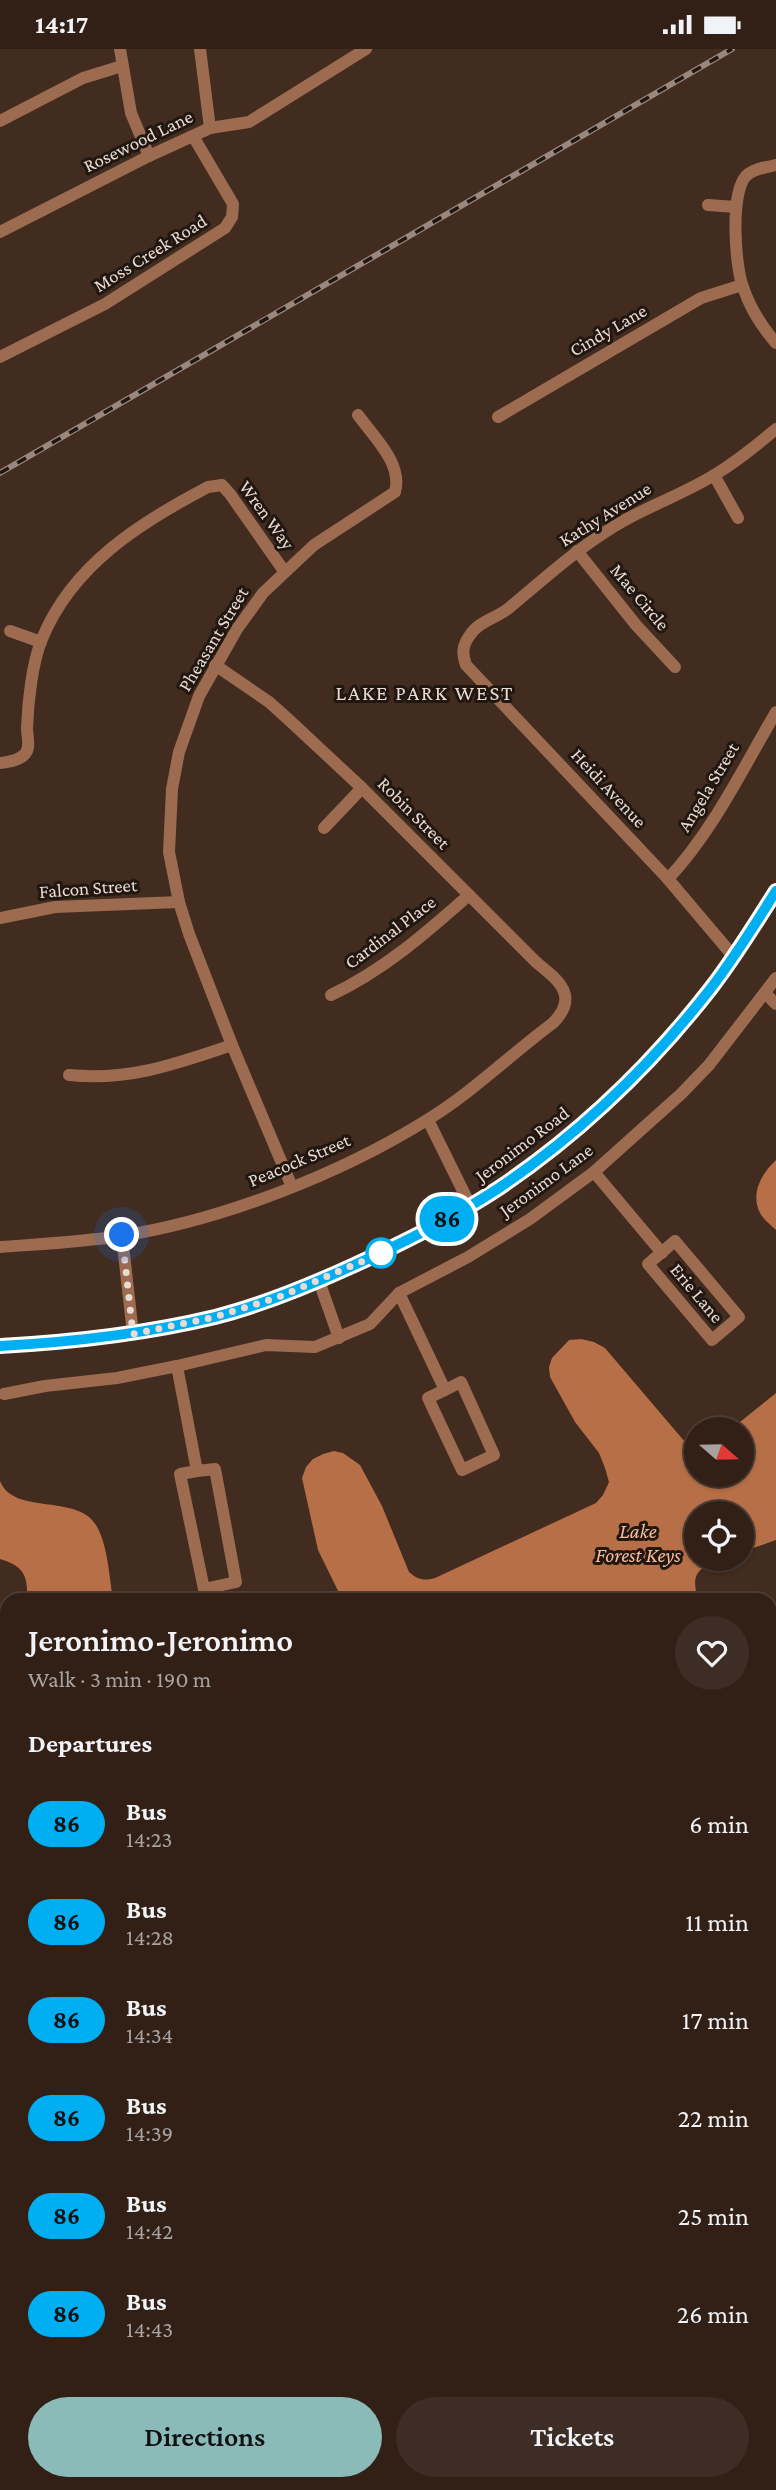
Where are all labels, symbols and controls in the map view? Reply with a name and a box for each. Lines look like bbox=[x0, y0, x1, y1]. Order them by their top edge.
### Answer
text: 14:17 bbox=[35, 10, 88, 39]
street label: Rosewood Lane bbox=[80, 106, 196, 176]
street label: Moss Creek Road bbox=[90, 210, 210, 296]
street label: Cindy Lane bbox=[566, 300, 650, 360]
street label: Wren Way bbox=[235, 477, 299, 554]
street label: Kathy Avenue bbox=[555, 477, 655, 551]
street label: Mae Circle bbox=[606, 560, 674, 634]
street label: Pheasant Street bbox=[174, 583, 253, 695]
district label: LAKE PARK WEST bbox=[335, 681, 515, 705]
street label: Angela Street bbox=[673, 738, 743, 835]
street label: Heidi Avenue bbox=[567, 744, 651, 832]
street label: Robin Street bbox=[374, 773, 455, 854]
street label: Falcon Street bbox=[38, 874, 138, 902]
street label: Cardinal Place bbox=[340, 891, 440, 973]
street label: Jeronimo Road bbox=[469, 1102, 573, 1187]
street label: Peacock Street bbox=[245, 1129, 354, 1191]
street label: Jeronimo Lane bbox=[494, 1139, 597, 1222]
line badge: 86 bbox=[416, 1196, 478, 1242]
text: 86 bbox=[433, 1205, 461, 1232]
your location bbox=[104, 1217, 139, 1252]
unlabelled marker bbox=[366, 1238, 396, 1268]
street label: Erie Lane bbox=[666, 1259, 728, 1327]
north arrow bbox=[684, 1417, 754, 1487]
map controls bbox=[684, 1417, 754, 1571]
button: locate bbox=[684, 1501, 754, 1571]
water label: Lake Forest Keys bbox=[595, 1519, 681, 1567]
button: heart bbox=[675, 1616, 749, 1690]
text: Jeronimo-Jeronimo bbox=[28, 1621, 293, 1658]
text: Walk · 3 min · 190 m bbox=[28, 1666, 211, 1692]
text: Departures bbox=[28, 1729, 152, 1758]
text: Bus bbox=[126, 1797, 167, 1826]
text: 86 bbox=[53, 1810, 80, 1837]
text: 6 min bbox=[689, 1810, 749, 1839]
text: 14:23 bbox=[126, 1826, 173, 1852]
text: Bus bbox=[126, 1895, 167, 1924]
text: 86 bbox=[53, 1908, 80, 1935]
text: 11 min bbox=[685, 1908, 749, 1937]
text: 14:28 bbox=[126, 1924, 174, 1950]
text: Bus bbox=[126, 1993, 167, 2022]
text: 86 bbox=[53, 2006, 80, 2033]
text: 17 min bbox=[682, 2006, 749, 2035]
text: 14:34 bbox=[126, 2022, 173, 2048]
text: Bus bbox=[126, 2091, 167, 2120]
text: 86 bbox=[53, 2104, 80, 2131]
text: 22 min bbox=[678, 2104, 749, 2133]
text: 14:39 bbox=[126, 2120, 173, 2146]
text: Bus bbox=[126, 2189, 167, 2218]
text: 86 bbox=[53, 2202, 80, 2229]
text: 25 min bbox=[678, 2202, 749, 2231]
text: 14:42 bbox=[126, 2218, 173, 2244]
text: Bus bbox=[126, 2287, 167, 2316]
text: 86 bbox=[53, 2300, 80, 2327]
text: 26 min bbox=[677, 2300, 749, 2329]
text: 14:43 bbox=[126, 2316, 173, 2342]
button: Directions bbox=[28, 2397, 382, 2477]
button: Tickets bbox=[396, 2397, 749, 2477]

